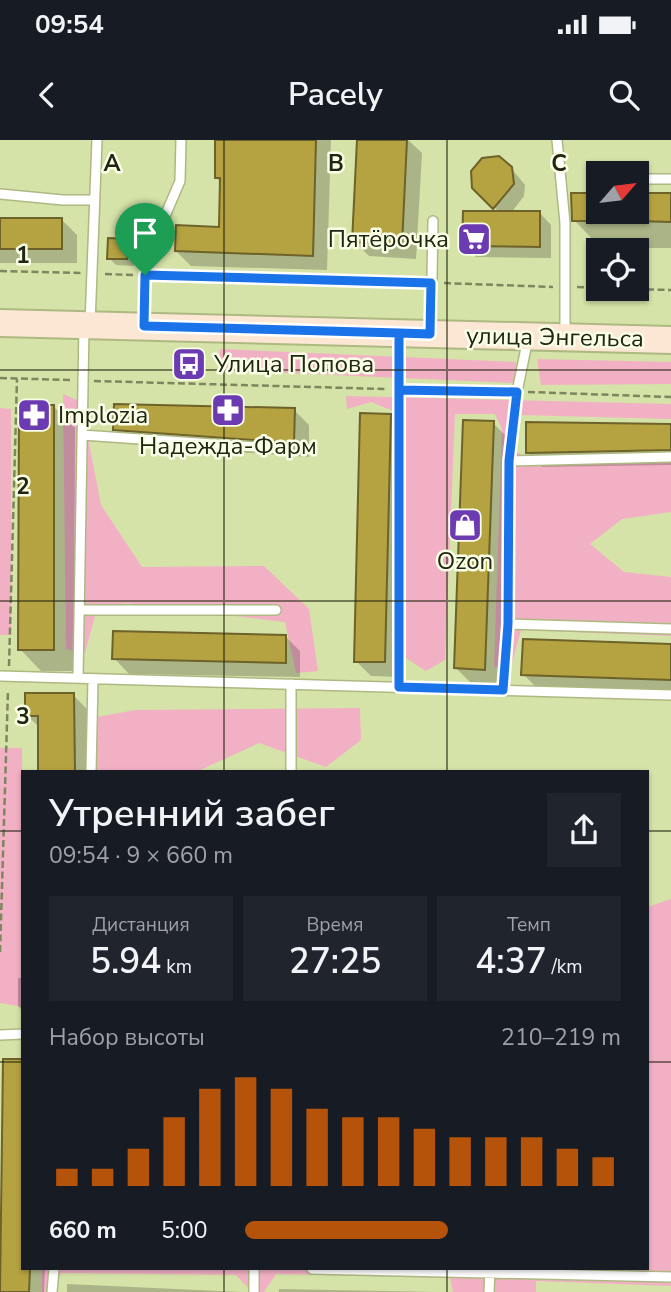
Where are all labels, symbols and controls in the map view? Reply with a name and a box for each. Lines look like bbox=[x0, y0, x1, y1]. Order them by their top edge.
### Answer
text: 09:54 bbox=[35, 7, 104, 42]
text: Pacely bbox=[288, 73, 383, 116]
icon: back bbox=[28, 76, 66, 114]
icon: search bbox=[605, 76, 643, 114]
text: A bbox=[103, 148, 121, 179]
text: B bbox=[328, 148, 344, 179]
text: C bbox=[551, 148, 567, 179]
north arrow bbox=[586, 161, 649, 224]
map controls bbox=[586, 161, 649, 301]
pin bbox=[115, 203, 175, 275]
icon: arrive bbox=[126, 214, 164, 252]
supermarket icon: Пятёрочка bbox=[455, 220, 493, 258]
place label: Пятёрочка bbox=[328, 223, 449, 255]
button: locate bbox=[586, 238, 649, 301]
text: 1 bbox=[16, 240, 30, 271]
street label: улица Энгельса bbox=[466, 319, 644, 355]
bus stop icon: Улица Попова bbox=[170, 345, 208, 383]
place label: Улица Попова bbox=[213, 348, 374, 380]
pharmacy icon: Надежда-Фарм bbox=[209, 391, 247, 429]
pharmacy icon: Implozia bbox=[15, 396, 53, 434]
place label: Implozia bbox=[58, 399, 148, 431]
place label: Надежда-Фарм bbox=[139, 430, 317, 462]
text: 2 bbox=[16, 471, 30, 502]
shop icon: Ozon bbox=[446, 506, 484, 544]
place label: Ozon bbox=[437, 545, 493, 577]
text: 3 bbox=[16, 701, 30, 732]
text: Утренний забег bbox=[49, 788, 335, 839]
button: share bbox=[547, 793, 621, 867]
text: 09:54 · 9 × 660 m bbox=[49, 840, 233, 871]
text: Дистанция bbox=[92, 912, 190, 938]
text: Время bbox=[306, 912, 364, 938]
text: Темп bbox=[507, 912, 551, 938]
text: 5.94 bbox=[90, 938, 161, 985]
text: 27:25 bbox=[289, 938, 381, 985]
text: 4:37 bbox=[475, 938, 547, 985]
text: km bbox=[161, 954, 192, 980]
text: /km bbox=[547, 954, 583, 980]
text: Набор высоты bbox=[49, 1022, 205, 1053]
text: 210–219 m bbox=[501, 1022, 621, 1053]
text: 660 m bbox=[49, 1215, 117, 1246]
text: 5:00 bbox=[161, 1215, 208, 1246]

